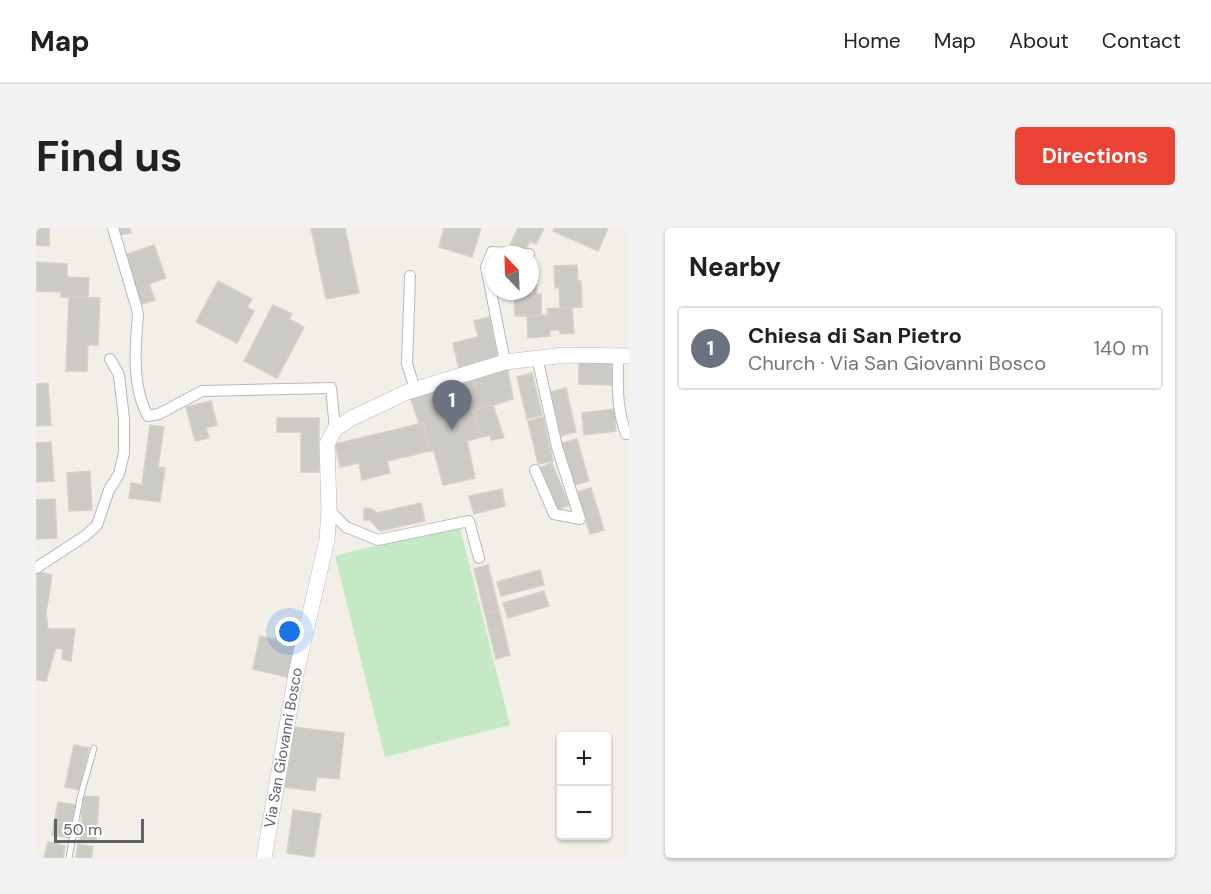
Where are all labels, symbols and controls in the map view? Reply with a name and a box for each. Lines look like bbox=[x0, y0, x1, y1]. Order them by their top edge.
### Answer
text: Map bbox=[30, 23, 90, 60]
text: Home bbox=[843, 27, 901, 55]
text: Map bbox=[934, 27, 976, 55]
text: About bbox=[1009, 27, 1069, 55]
text: Contact bbox=[1102, 27, 1181, 55]
button: Directions bbox=[1015, 127, 1175, 185]
text: Find us bbox=[36, 129, 182, 184]
north arrow bbox=[485, 246, 539, 300]
text: Nearby bbox=[689, 250, 781, 284]
text: Chiesa di San Pietro bbox=[748, 321, 962, 350]
text: 1 bbox=[707, 335, 714, 361]
text: 140 m bbox=[1094, 335, 1149, 361]
text: Church · Via San Giovanni Bosco bbox=[748, 350, 1046, 376]
pin: 1 bbox=[432, 380, 472, 430]
your location bbox=[275, 617, 304, 646]
street label: Via San Giovanni Bosco bbox=[259, 665, 307, 829]
map controls bbox=[557, 732, 611, 840]
button: + bbox=[557, 732, 611, 786]
button: − bbox=[557, 786, 611, 840]
scale bar bbox=[54, 816, 144, 844]
text: 50 m bbox=[63, 819, 102, 840]

